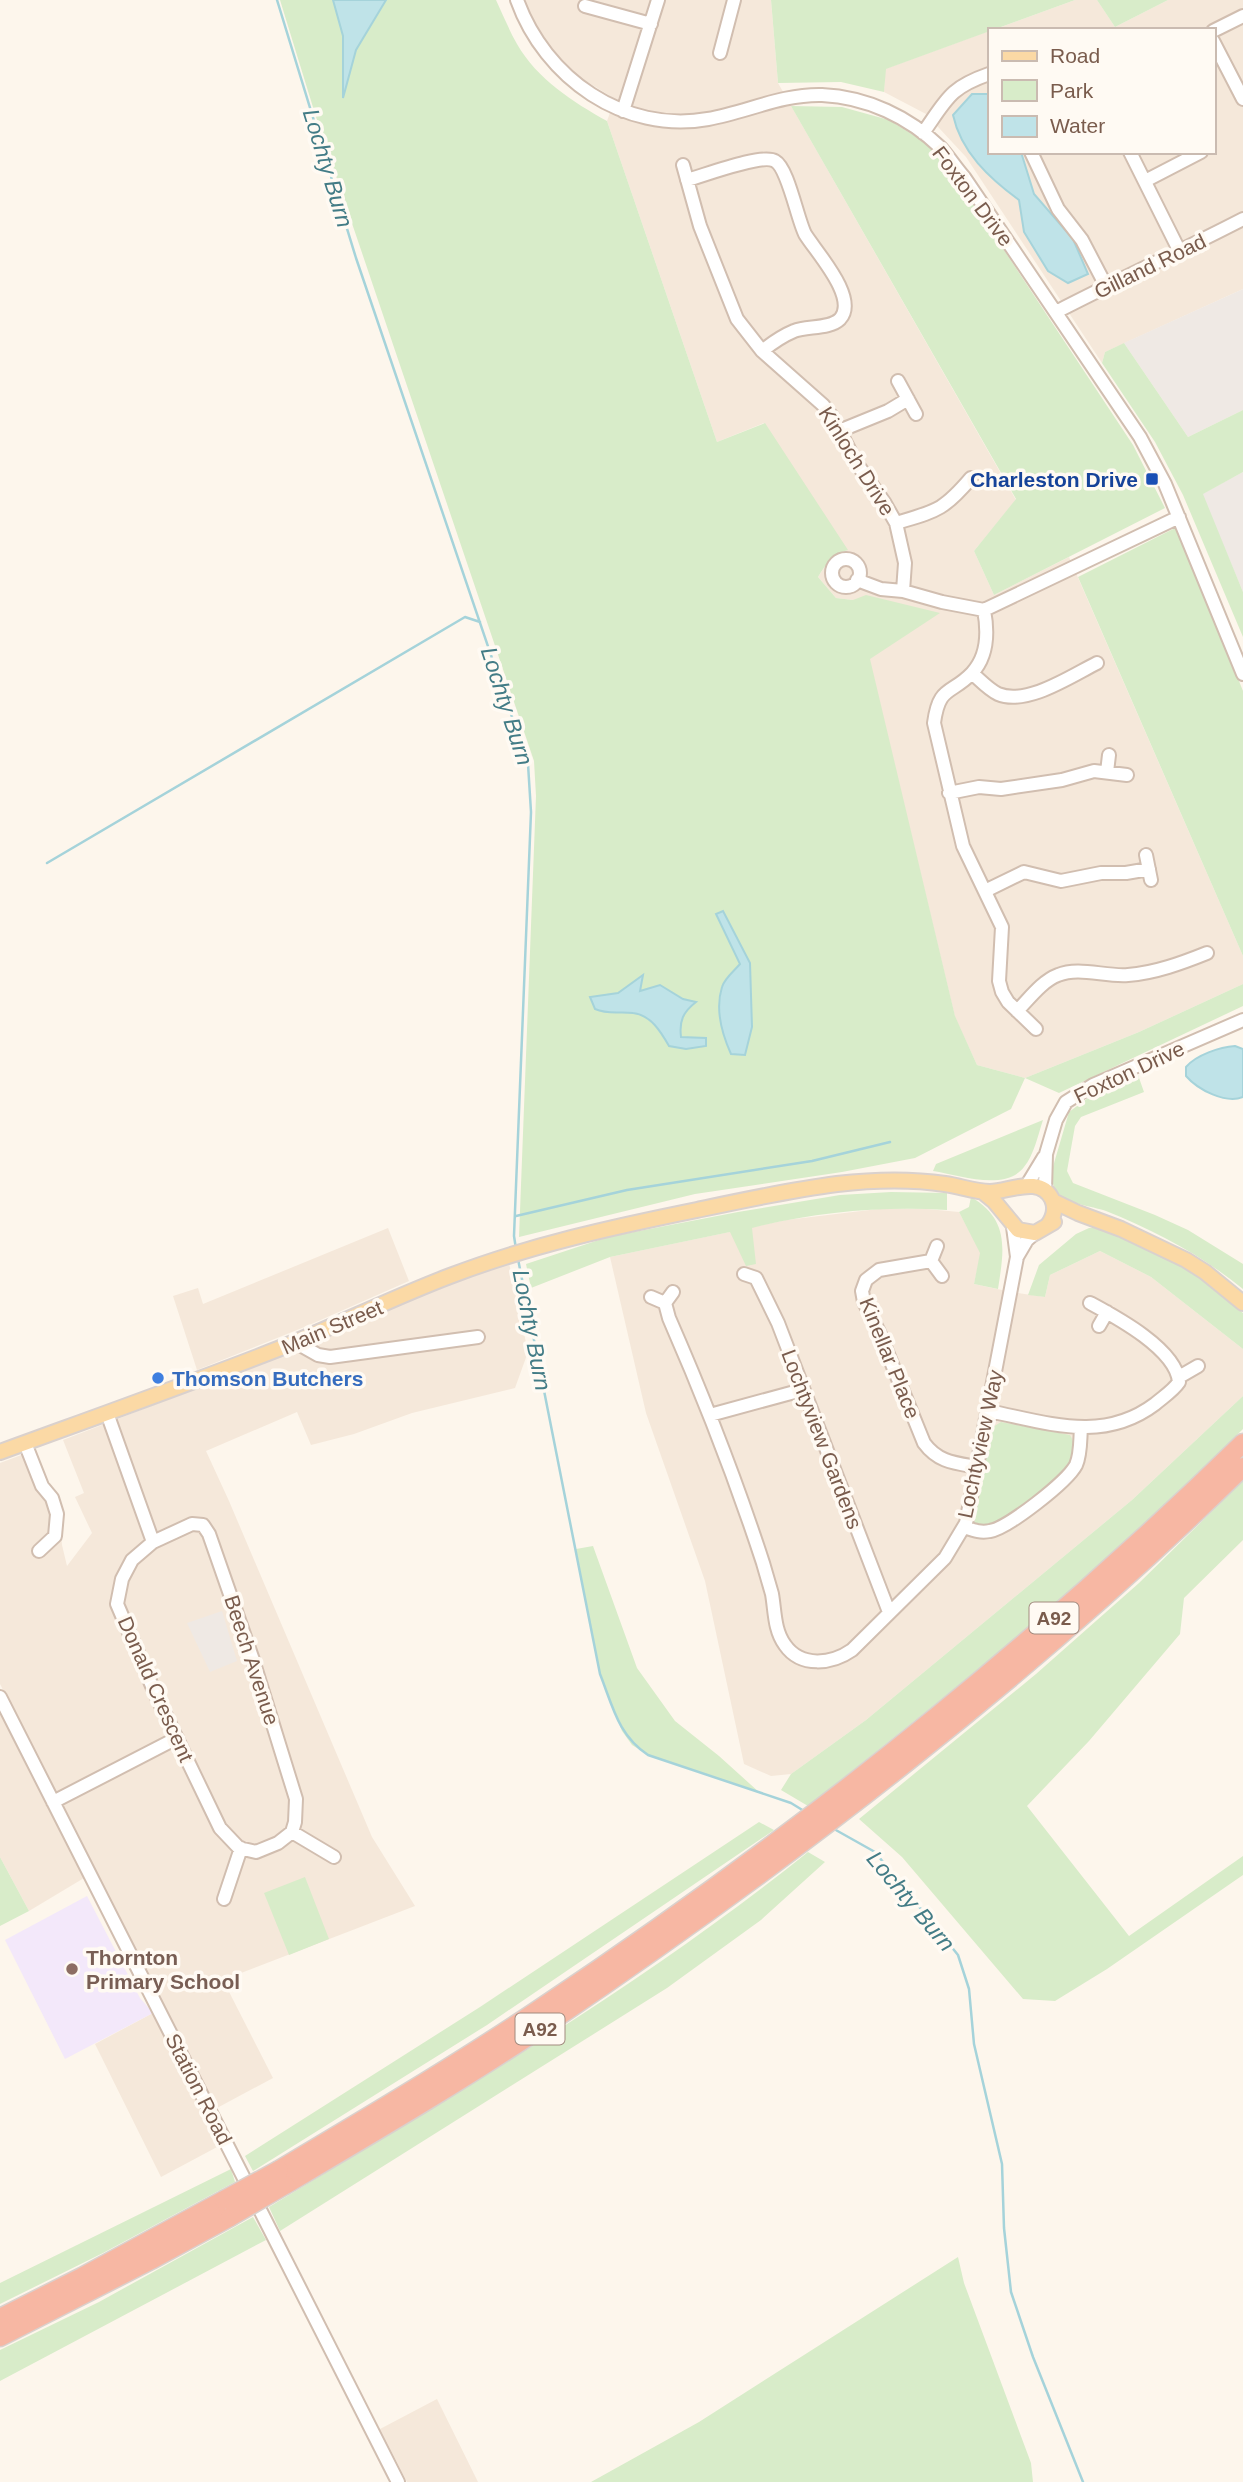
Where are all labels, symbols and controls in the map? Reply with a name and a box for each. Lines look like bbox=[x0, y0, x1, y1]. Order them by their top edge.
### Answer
legend bbox=[988, 28, 1215, 154]
text: Road bbox=[1050, 44, 1100, 67]
text: Park bbox=[1050, 79, 1094, 102]
water label: Lochty Burn bbox=[298, 106, 358, 230]
text: Water bbox=[1050, 114, 1105, 137]
street label: Foxton Drive bbox=[928, 142, 1018, 250]
street label: Gilland Road bbox=[1090, 229, 1210, 303]
street label: Kinloch Drive bbox=[814, 402, 900, 520]
place label: Charleston Drive bbox=[970, 468, 1138, 491]
marker: Charleston Drive bbox=[1144, 471, 1160, 487]
water label: Lochty Burn bbox=[476, 644, 538, 768]
street label: Foxton Drive bbox=[1070, 1036, 1188, 1108]
water label: Lochty Burn bbox=[508, 1267, 556, 1393]
street label: Kinellar Place bbox=[855, 1294, 925, 1422]
street label: Main Street bbox=[278, 1295, 386, 1359]
street label: Lochtyview Gardens bbox=[777, 1346, 867, 1532]
place label: Thomson Butchers bbox=[172, 1367, 363, 1390]
street label: Lochtyview Way bbox=[953, 1367, 1007, 1520]
marker: Thomson Butchers bbox=[150, 1370, 166, 1386]
street label: Beech Avenue bbox=[220, 1592, 284, 1728]
road number: A92 bbox=[1030, 1602, 1078, 1634]
street label: Donald Crescent bbox=[114, 1613, 198, 1765]
water label: Lochty Burn bbox=[862, 1846, 960, 1956]
place label: Thornton Primary School bbox=[86, 1946, 240, 1993]
marker: Thornton Primary School bbox=[64, 1961, 80, 1977]
road number: A92 bbox=[516, 2013, 564, 2044]
street label: Station Road bbox=[161, 2030, 237, 2148]

